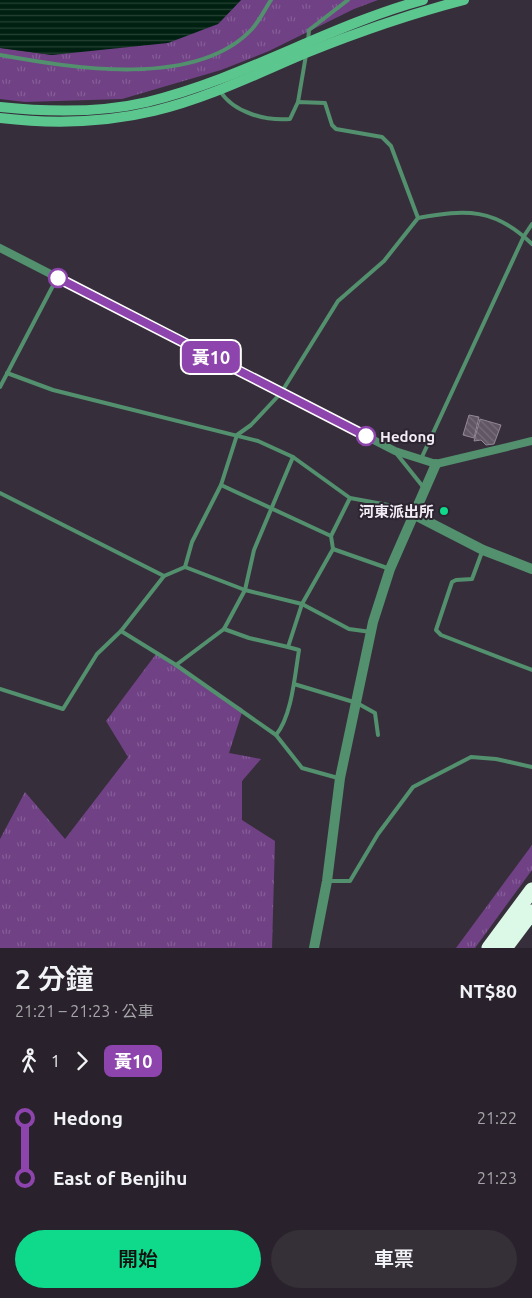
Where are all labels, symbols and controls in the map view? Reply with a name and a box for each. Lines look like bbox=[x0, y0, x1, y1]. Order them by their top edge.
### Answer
unlabelled marker bbox=[48, 268, 68, 288]
line badge: 黃10 bbox=[182, 341, 240, 373]
text: 黃10 bbox=[192, 347, 230, 367]
marker: Hedong bbox=[356, 426, 376, 446]
place label: Hedong bbox=[380, 428, 435, 445]
place label: 河東派出所 bbox=[359, 503, 434, 520]
marker: 河東派出所 bbox=[438, 505, 450, 517]
text: 2 分鐘 bbox=[15, 963, 93, 994]
text: NT$80 bbox=[459, 980, 517, 1002]
text: 21:21 – 21:23 · 公車 bbox=[15, 1002, 154, 1020]
icon: walk bbox=[15, 1047, 43, 1075]
icon: forward bbox=[68, 1047, 96, 1075]
text: 黃10 bbox=[114, 1051, 152, 1071]
text: 1 bbox=[51, 1052, 60, 1070]
text: Hedong bbox=[53, 1107, 123, 1129]
text: 21:22 bbox=[477, 1109, 517, 1127]
text: East of Benjihu bbox=[53, 1167, 187, 1189]
text: 21:23 bbox=[477, 1169, 517, 1187]
button: 開始 bbox=[15, 1230, 261, 1288]
button: 車票 bbox=[271, 1230, 517, 1288]

